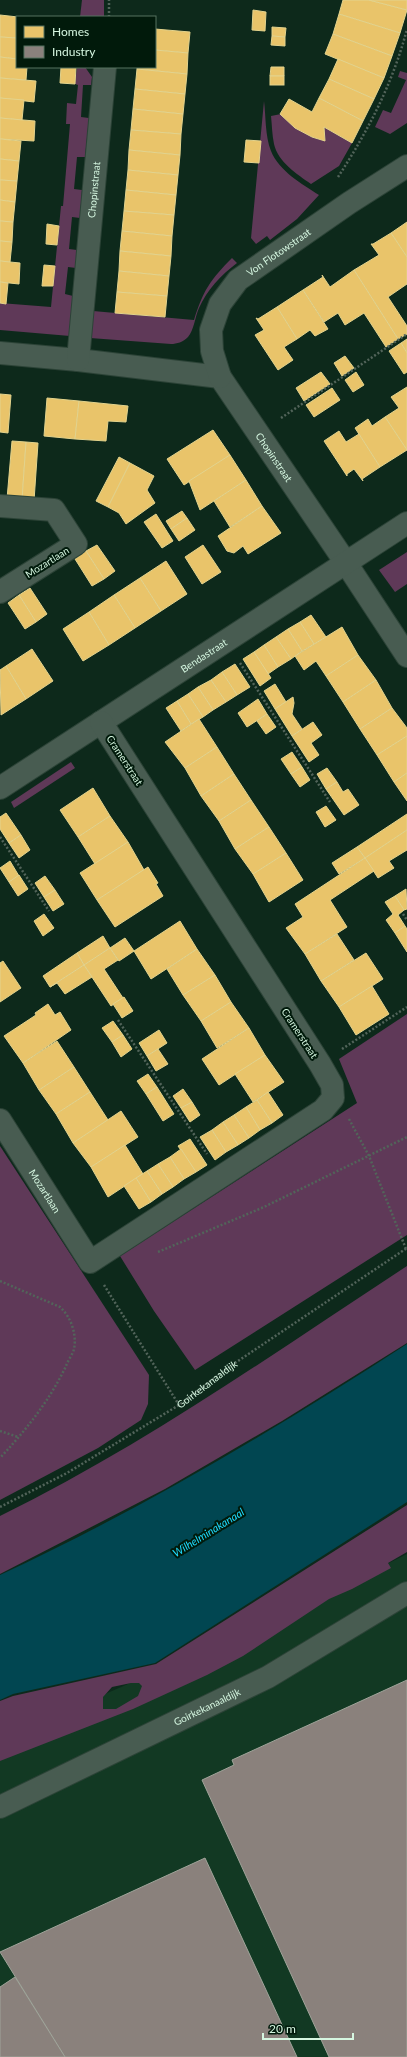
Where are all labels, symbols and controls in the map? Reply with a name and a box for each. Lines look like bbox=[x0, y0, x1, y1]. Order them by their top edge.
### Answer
legend bbox=[16, 16, 156, 68]
text: Homes bbox=[52, 24, 89, 39]
text: Industry bbox=[52, 44, 96, 59]
street label: Chopinstraat bbox=[85, 161, 102, 218]
street label: Von Flotowstraat bbox=[244, 225, 313, 278]
street label: Chopinstraat bbox=[253, 430, 295, 484]
street label: Mozartlaan bbox=[23, 544, 71, 580]
street label: Bendastraat bbox=[178, 636, 229, 675]
street label: Cramerstraat bbox=[104, 733, 146, 788]
street label: Cramerstraat bbox=[279, 1006, 321, 1061]
street label: Mozartlaan bbox=[27, 1167, 63, 1215]
street label: Goirkekanaaldijk bbox=[174, 1357, 240, 1411]
water label: Wilhelminakanaal bbox=[170, 1505, 247, 1559]
street label: Goirkekanaaldijk bbox=[172, 1685, 243, 1728]
scale bar bbox=[263, 2015, 353, 2041]
text: 20 m bbox=[269, 2021, 296, 2036]

